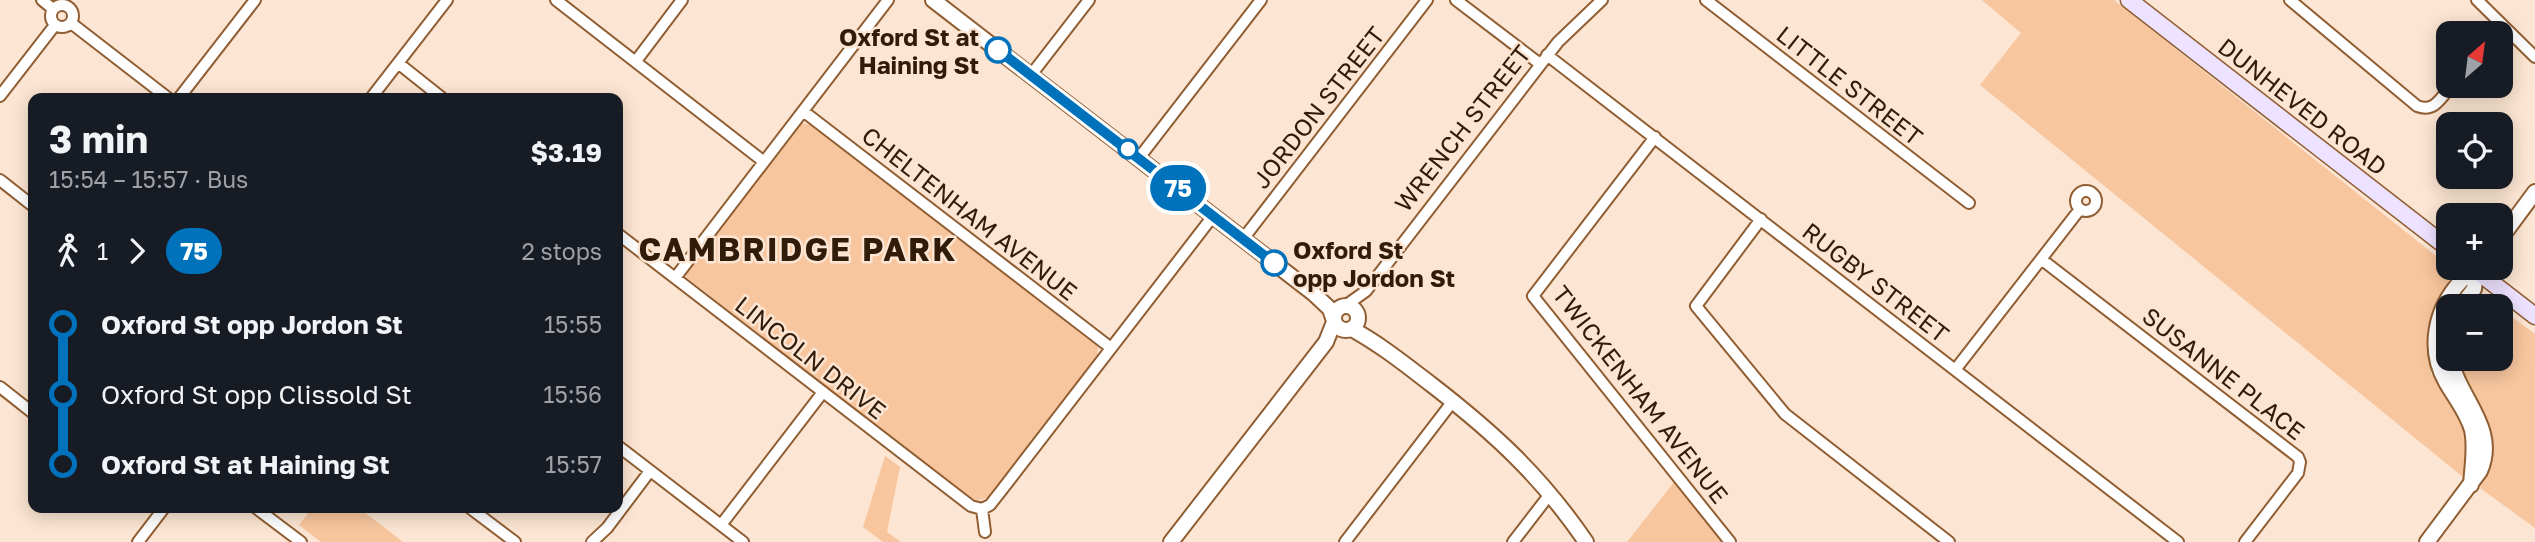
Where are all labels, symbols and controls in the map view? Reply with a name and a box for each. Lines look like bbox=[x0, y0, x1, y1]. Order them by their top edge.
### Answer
street label: LITTLE STREET bbox=[1771, 19, 1929, 151]
street label: JORDON STREET bbox=[1246, 20, 1390, 194]
north arrow bbox=[2436, 21, 2513, 98]
map controls bbox=[2436, 21, 2513, 371]
place label: Oxford St at Haining St bbox=[839, 22, 979, 79]
street label: DUNHEVED ROAD bbox=[2213, 31, 2393, 181]
marker: Oxford St at Haining St bbox=[985, 37, 1011, 63]
street label: WRENCH STREET bbox=[1388, 39, 1536, 217]
button: locate bbox=[2436, 112, 2513, 189]
text: 3 min bbox=[49, 116, 148, 161]
street label: CHELTENHAM AVENUE bbox=[857, 120, 1083, 306]
text: $3.19 bbox=[530, 137, 602, 168]
unlabelled marker bbox=[1118, 139, 1138, 159]
text: 15:54 – 15:57 · Bus bbox=[49, 165, 248, 193]
line badge: 75 bbox=[1146, 165, 1210, 211]
text: 75 bbox=[1164, 173, 1192, 202]
button: + bbox=[2436, 203, 2513, 280]
street label: RUGBY STREET bbox=[1797, 216, 1955, 348]
district label: CAMBRIDGE PARK bbox=[639, 230, 957, 268]
icon: walk bbox=[49, 232, 87, 270]
icon: forward bbox=[118, 232, 156, 270]
place label: Oxford St opp Jordon St bbox=[1293, 235, 1455, 292]
text: 75 bbox=[180, 236, 208, 265]
text: 1 bbox=[97, 237, 108, 265]
text: 2 stops bbox=[521, 237, 602, 265]
marker: Oxford St opp Jordon St bbox=[1261, 250, 1287, 276]
street label: TWICKENHAM AVENUE bbox=[1547, 280, 1735, 508]
street label: LINCOLN DRIVE bbox=[730, 289, 892, 425]
button: − bbox=[2436, 294, 2513, 371]
street label: SUSANNE PLACE bbox=[2137, 301, 2311, 445]
text: Oxford St opp Jordon St bbox=[101, 309, 403, 340]
text: 15:55 bbox=[544, 310, 602, 338]
text: Oxford St opp Clissold St bbox=[101, 379, 412, 410]
text: 15:56 bbox=[543, 380, 602, 408]
text: Oxford St at Haining St bbox=[101, 449, 390, 480]
text: 15:57 bbox=[545, 450, 602, 478]

